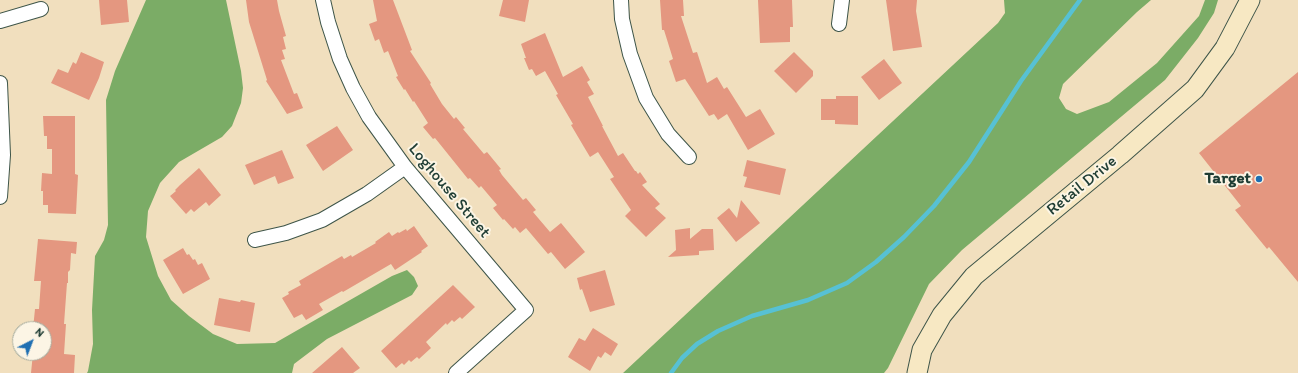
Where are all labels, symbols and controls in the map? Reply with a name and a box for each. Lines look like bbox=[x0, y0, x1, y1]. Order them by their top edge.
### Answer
street label: Loghouse Street bbox=[403, 140, 495, 242]
street label: Retail Drive bbox=[1043, 152, 1121, 220]
place label: Target bbox=[1204, 169, 1251, 189]
marker: Target bbox=[1254, 174, 1264, 184]
north arrow bbox=[12, 321, 52, 361]
text: N bbox=[33, 325, 47, 340]

